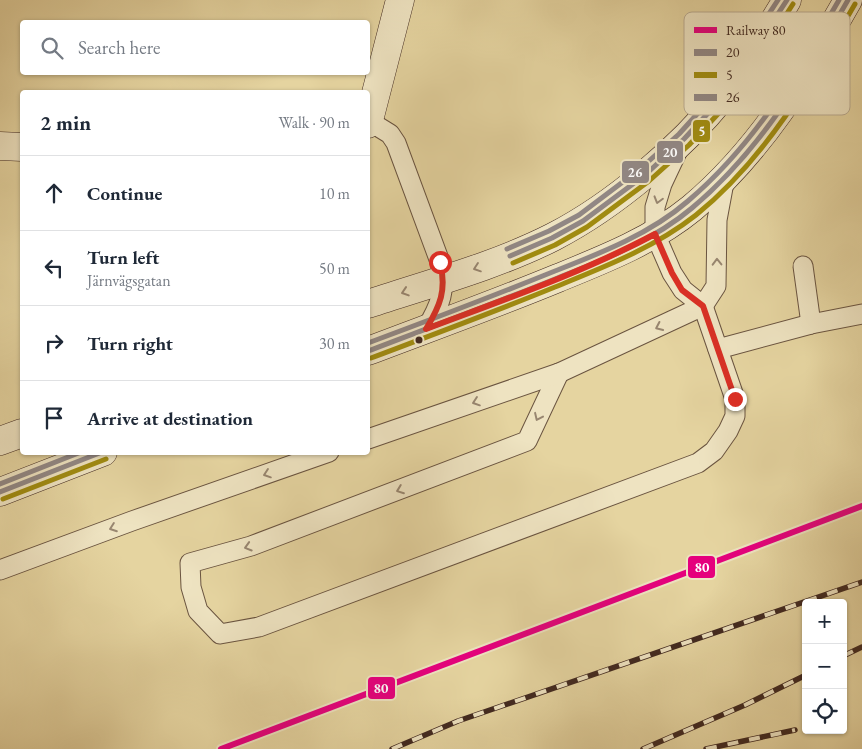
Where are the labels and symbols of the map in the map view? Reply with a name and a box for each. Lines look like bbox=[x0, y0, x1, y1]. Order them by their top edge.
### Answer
legend bbox=[684, 12, 850, 115]
text: Railway 80 bbox=[726, 21, 786, 39]
text: 20 bbox=[726, 43, 740, 61]
text: 5 bbox=[726, 66, 733, 84]
text: 26 bbox=[726, 88, 740, 106]
line badge: 5 bbox=[692, 119, 711, 143]
text: 5 bbox=[698, 122, 706, 140]
line badge: 20 bbox=[656, 140, 684, 164]
text: 20 bbox=[663, 143, 678, 161]
line badge: 26 bbox=[621, 160, 650, 184]
text: 26 bbox=[628, 163, 643, 181]
one-way arrow bbox=[653, 195, 663, 204]
route start bbox=[429, 251, 452, 274]
one-way arrow bbox=[712, 257, 722, 265]
one-way arrow bbox=[473, 262, 481, 272]
one-way arrow bbox=[402, 286, 410, 296]
one-way arrow bbox=[655, 321, 664, 331]
unlabelled marker bbox=[414, 335, 424, 345]
route end bbox=[724, 388, 747, 411]
one-way arrow bbox=[472, 396, 481, 406]
one-way arrow bbox=[534, 412, 545, 421]
one-way arrow bbox=[263, 468, 271, 478]
one-way arrow bbox=[396, 483, 405, 494]
one-way arrow bbox=[110, 522, 118, 532]
one-way arrow bbox=[244, 541, 253, 551]
line badge: 80 bbox=[687, 555, 716, 579]
text: 80 bbox=[695, 558, 710, 576]
line badge: 80 bbox=[367, 676, 396, 700]
text: 80 bbox=[374, 679, 389, 697]

